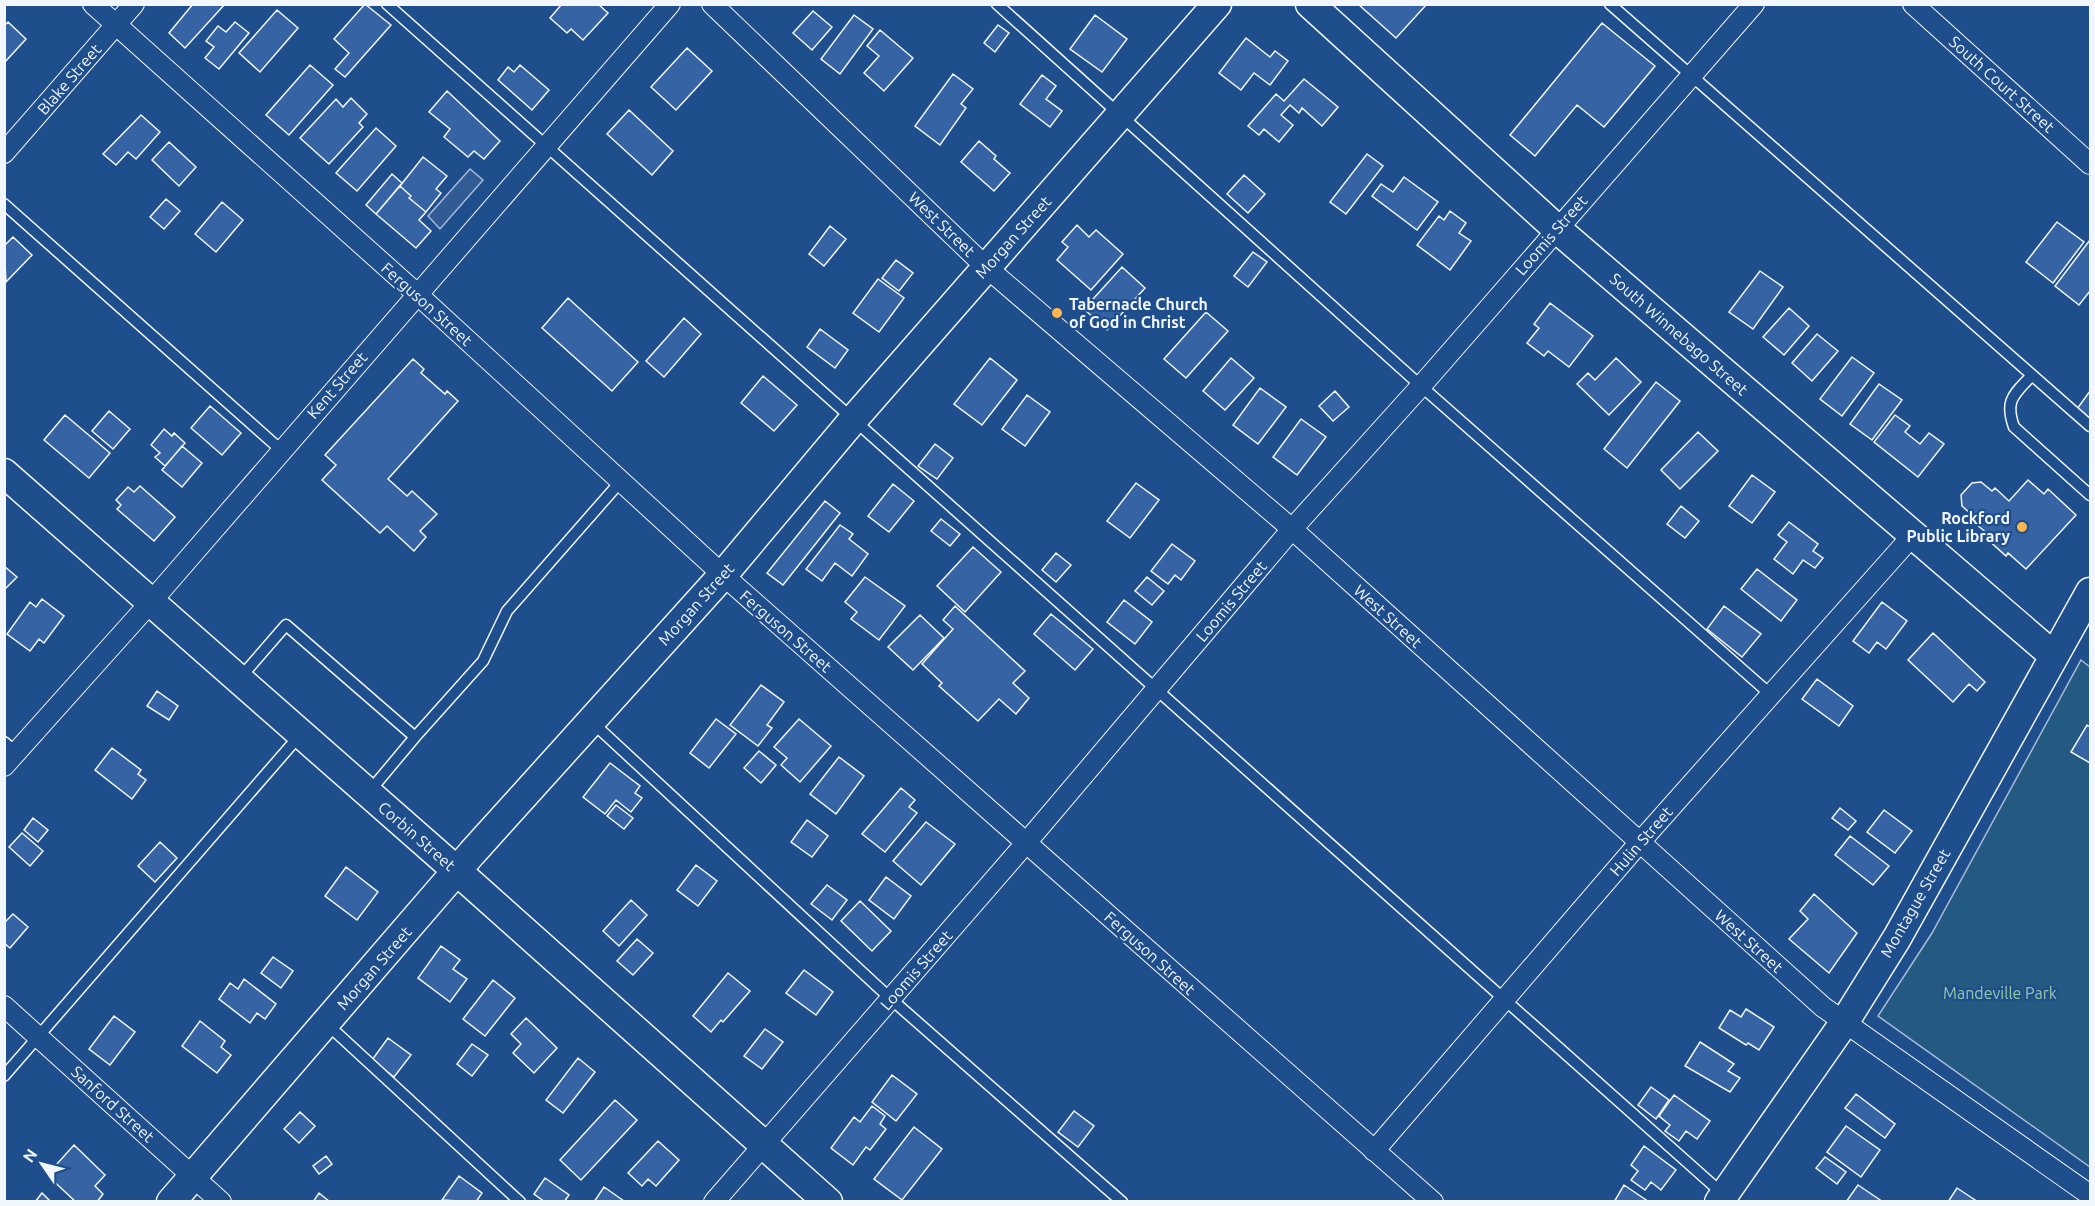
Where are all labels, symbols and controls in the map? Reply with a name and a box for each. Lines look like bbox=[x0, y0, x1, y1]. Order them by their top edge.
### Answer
street label: South Court Street bbox=[1946, 32, 2059, 136]
street label: Blake Street bbox=[33, 40, 105, 118]
street label: West Street bbox=[905, 188, 979, 260]
street label: Loomis Street bbox=[1511, 191, 1591, 279]
street label: Morgan Street bbox=[971, 192, 1055, 282]
street label: Ferguson Street bbox=[378, 259, 476, 350]
street label: South Winnebago Street bbox=[1606, 269, 1752, 399]
place label: Tabernacle Church of God in Christ bbox=[1069, 295, 1208, 331]
marker: Tabernacle Church of God in Christ bbox=[1050, 306, 1064, 320]
street label: Kent Street bbox=[303, 348, 371, 422]
place label: Rockford Public Library bbox=[1906, 509, 2010, 545]
marker: Rockford Public Library bbox=[2015, 520, 2029, 534]
street label: Loomis Street bbox=[1192, 556, 1270, 645]
street label: Morgan Street bbox=[654, 559, 738, 649]
street label: West Street bbox=[1350, 581, 1426, 652]
street label: Ferguson Street bbox=[737, 586, 836, 676]
street label: Corbin Street bbox=[375, 798, 460, 875]
street label: Hulin Street bbox=[1606, 802, 1676, 879]
street label: Montague Street bbox=[1877, 845, 1954, 960]
street label: West Street bbox=[1711, 906, 1787, 977]
street label: Ferguson Street bbox=[1101, 908, 1199, 999]
street label: Morgan Street bbox=[333, 922, 415, 1013]
street label: Loomis Street bbox=[876, 926, 956, 1014]
park label: Mandeville Park bbox=[1943, 984, 2057, 1002]
street label: Sanford Street bbox=[68, 1062, 159, 1146]
north arrow bbox=[12, 1134, 72, 1194]
text: N bbox=[19, 1145, 41, 1165]

